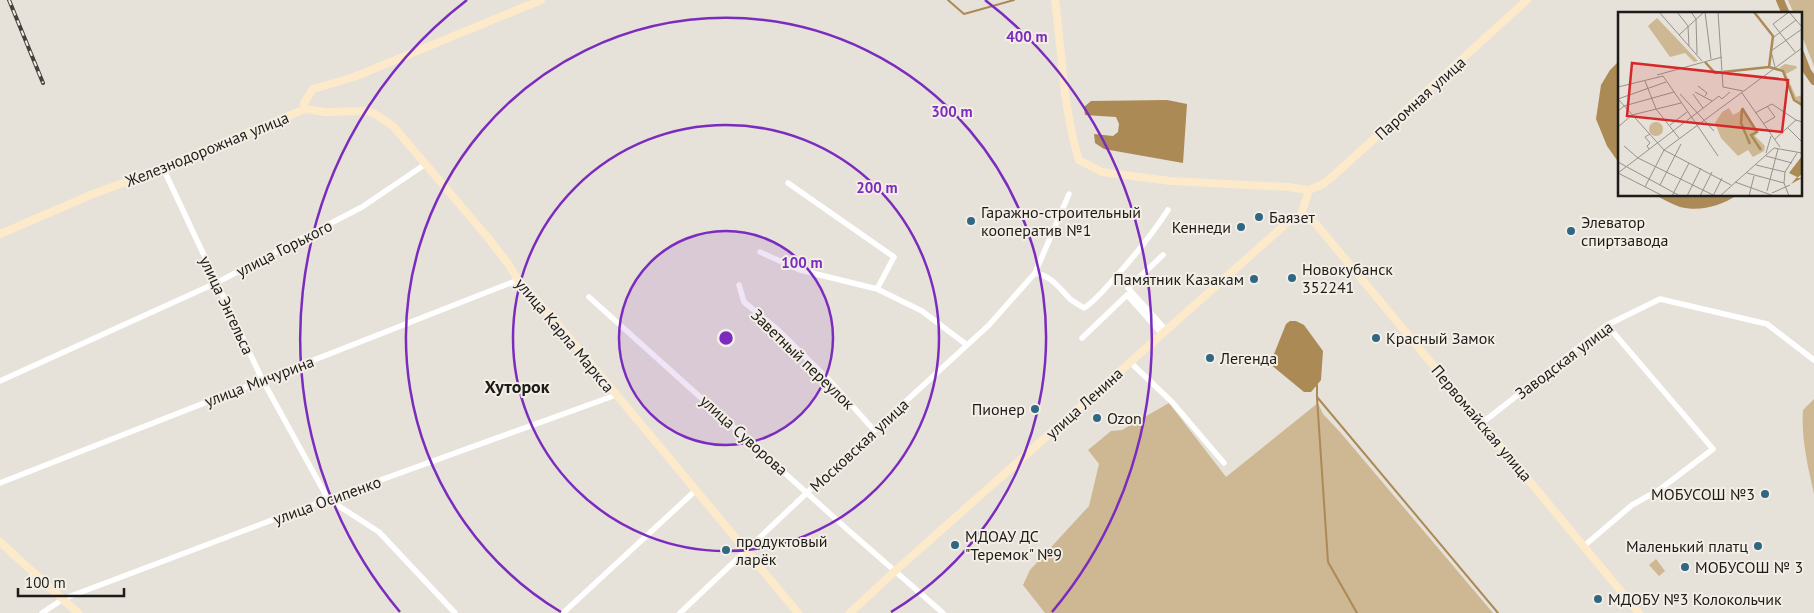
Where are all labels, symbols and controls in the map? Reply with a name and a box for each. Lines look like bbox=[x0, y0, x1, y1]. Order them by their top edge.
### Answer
inset map bbox=[1618, 12, 1802, 196]
text: 400 m bbox=[1006, 27, 1048, 46]
street label: Паромная улица bbox=[1371, 52, 1469, 144]
text: 300 m bbox=[931, 102, 973, 121]
street label: Железнодорожная улица bbox=[121, 107, 292, 191]
text: 200 m bbox=[856, 178, 898, 197]
place label: Гаражно-строительный кооператив №1 bbox=[981, 202, 1141, 240]
place label: Баязет bbox=[1269, 207, 1316, 227]
marker: Баязет bbox=[1253, 211, 1265, 223]
place label: Элеватор спиртзавода bbox=[1581, 212, 1668, 250]
street label: улица Горького bbox=[233, 215, 335, 281]
marker: Гаражно-строительный кооператив №1 bbox=[965, 215, 977, 227]
place label: Кеннеди bbox=[1172, 217, 1231, 237]
marker: Кеннеди bbox=[1235, 221, 1247, 233]
marker: Элеватор спиртзавода bbox=[1565, 225, 1577, 237]
street label: улица Энгельса bbox=[195, 252, 259, 358]
text: 100 m bbox=[781, 253, 823, 272]
place label: Новокубанск 352241 bbox=[1302, 259, 1393, 297]
place label: Памятник Казакам bbox=[1113, 269, 1244, 289]
marker: Новокубанск 352241 bbox=[1286, 272, 1298, 284]
marker: Памятник Казакам bbox=[1248, 273, 1260, 285]
street label: улица Карла Маркса bbox=[511, 274, 619, 396]
street label: Заветный переулок bbox=[747, 305, 859, 414]
street label: Заводская улица bbox=[1511, 317, 1617, 403]
place label: Красный Замок bbox=[1386, 328, 1495, 348]
centre of rings bbox=[717, 329, 735, 347]
marker: Красный Замок bbox=[1370, 332, 1382, 344]
place label: Легенда bbox=[1219, 348, 1277, 368]
street label: улица Мичурина bbox=[201, 351, 317, 411]
marker: Легенда bbox=[1204, 352, 1216, 364]
street label: Первомайская улица bbox=[1427, 361, 1537, 485]
street label: улица Ленина bbox=[1041, 363, 1127, 443]
district label: Хуторок bbox=[484, 375, 550, 398]
street label: улица Суворова bbox=[696, 390, 792, 480]
street label: Московская улица bbox=[805, 394, 913, 496]
place label: Пионер bbox=[972, 399, 1025, 419]
marker: Пионер bbox=[1029, 403, 1041, 415]
place label: Ozon bbox=[1107, 408, 1142, 428]
marker: Ozon bbox=[1091, 412, 1103, 424]
street label: улица Осипенко bbox=[270, 471, 384, 529]
place label: МОБУСОШ №3 bbox=[1651, 484, 1755, 504]
marker: МОБУСОШ №3 bbox=[1759, 488, 1771, 500]
place label: МДОАУ ДС "Теремок" №9 bbox=[965, 526, 1062, 564]
place label: продуктовый ларёк bbox=[735, 531, 827, 569]
place label: Маленький платц bbox=[1626, 536, 1748, 556]
marker: МДОАУ ДС "Теремок" №9 bbox=[949, 539, 961, 551]
marker: Маленький платц bbox=[1752, 540, 1764, 552]
marker: продуктовый ларёк bbox=[720, 544, 732, 556]
place label: МОБУСОШ № 3 bbox=[1695, 557, 1803, 577]
marker: МОБУСОШ № 3 bbox=[1679, 561, 1691, 573]
scale bar bbox=[18, 566, 124, 598]
text: 100 m bbox=[25, 573, 66, 592]
place label: МДОБУ №3 Колокольчик bbox=[1608, 589, 1782, 609]
marker: МДОБУ №3 Колокольчик bbox=[1592, 593, 1604, 605]

